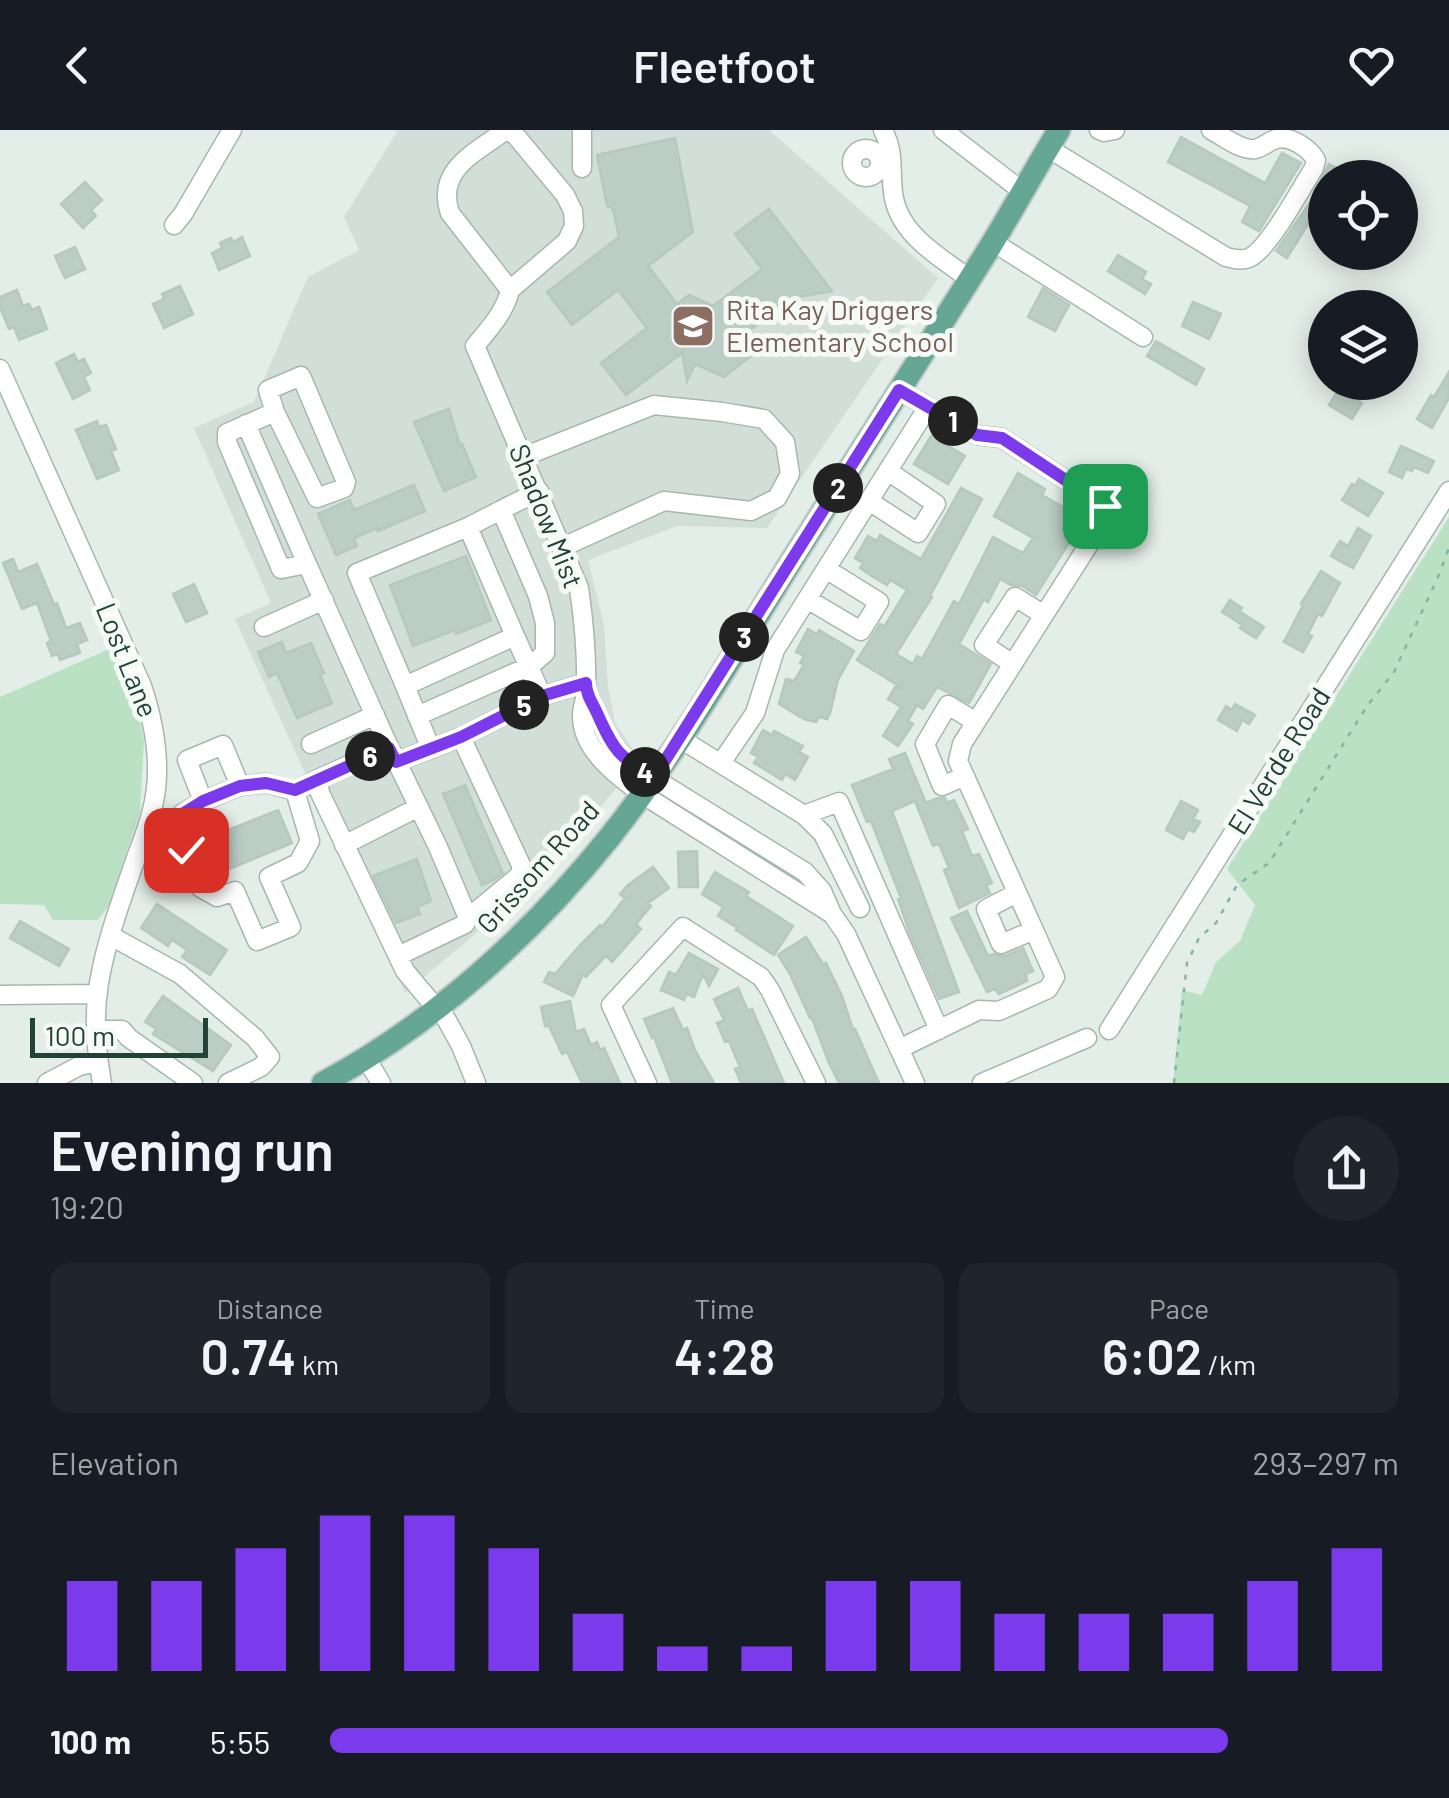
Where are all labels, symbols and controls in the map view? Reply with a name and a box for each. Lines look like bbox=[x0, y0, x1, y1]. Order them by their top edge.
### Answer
icon: back bbox=[50, 38, 105, 93]
text: Fleetfoot bbox=[633, 38, 816, 92]
icon: heart bbox=[1344, 38, 1399, 93]
map controls bbox=[1308, 160, 1418, 400]
button: locate bbox=[1308, 160, 1418, 270]
button: layers bbox=[1308, 290, 1418, 400]
place label: Rita Kay Driggers Elementary School bbox=[726, 292, 954, 358]
school or university icon: Rita Kay Driggers Elementary School bbox=[670, 303, 716, 349]
pin: 1 bbox=[928, 396, 978, 446]
text: 1 bbox=[948, 404, 958, 438]
street label: Shadow Mist bbox=[503, 439, 591, 593]
pin: 2 bbox=[813, 463, 863, 513]
pin bbox=[1063, 464, 1148, 549]
text: 2 bbox=[830, 471, 846, 505]
icon: arrive bbox=[1078, 479, 1133, 534]
street label: Lost Lane bbox=[90, 597, 166, 722]
pin: 3 bbox=[719, 612, 769, 662]
text: 3 bbox=[736, 620, 752, 654]
pin: 5 bbox=[499, 680, 549, 730]
street label: El Verde Road bbox=[1220, 681, 1337, 840]
text: 5 bbox=[516, 688, 532, 722]
pin: 6 bbox=[345, 731, 395, 781]
text: 6 bbox=[362, 739, 378, 773]
pin: 4 bbox=[620, 747, 670, 797]
text: 4 bbox=[637, 755, 653, 789]
street label: Grissom Road bbox=[469, 793, 606, 940]
pin bbox=[144, 808, 229, 893]
icon: check bbox=[159, 823, 214, 878]
scale bar bbox=[30, 1013, 208, 1058]
text: 100 m bbox=[45, 1018, 115, 1052]
text: Evening run bbox=[50, 1116, 334, 1182]
button: share bbox=[1294, 1116, 1399, 1221]
text: 19:20 bbox=[50, 1187, 124, 1225]
text: Distance bbox=[216, 1291, 323, 1325]
text: Time bbox=[694, 1291, 755, 1325]
text: Pace bbox=[1149, 1291, 1209, 1325]
text: 0.74 bbox=[201, 1325, 296, 1385]
text: 4:28 bbox=[674, 1325, 775, 1385]
text: 6:02 bbox=[1102, 1325, 1202, 1385]
text: km bbox=[296, 1347, 339, 1381]
text: /km bbox=[1202, 1347, 1256, 1381]
text: Elevation bbox=[50, 1443, 179, 1481]
text: 293–297 m bbox=[1252, 1443, 1399, 1481]
text: 100 m bbox=[50, 1722, 131, 1760]
text: 5:55 bbox=[210, 1722, 270, 1760]

